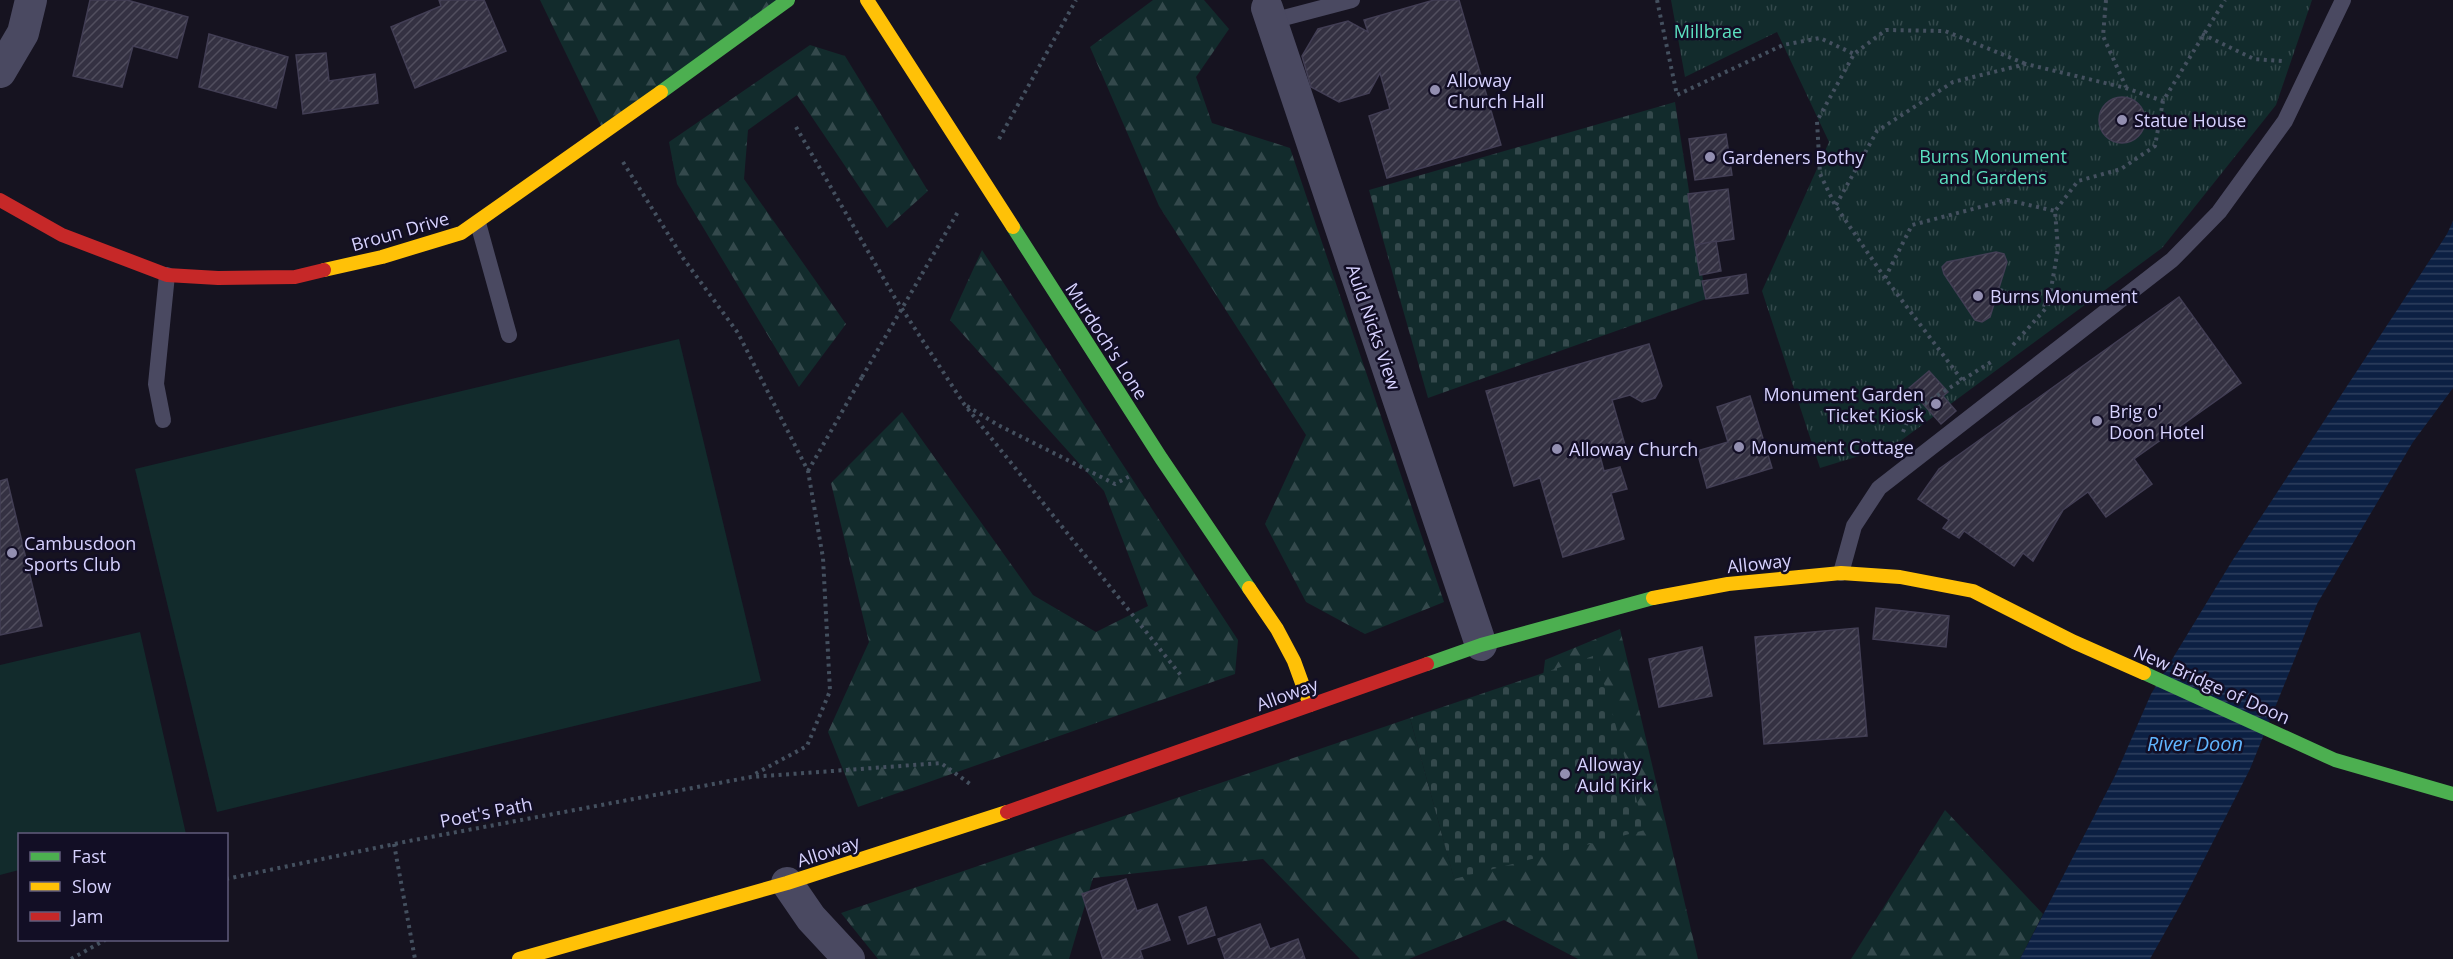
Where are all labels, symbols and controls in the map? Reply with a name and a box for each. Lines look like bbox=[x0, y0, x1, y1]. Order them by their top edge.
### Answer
park label: Millbrae bbox=[1674, 19, 1742, 43]
place label: Alloway Church Hall bbox=[1447, 68, 1544, 113]
marker: Alloway Church Hall bbox=[1428, 83, 1442, 97]
place label: Statue House bbox=[2134, 108, 2246, 132]
marker: Statue House bbox=[2115, 113, 2129, 127]
park label: Burns Monument and Gardens bbox=[1919, 144, 2067, 189]
place label: Gardeners Bothy bbox=[1722, 145, 1865, 169]
marker: Gardeners Bothy bbox=[1703, 150, 1717, 164]
street label: Broun Drive bbox=[348, 206, 452, 256]
street label: Auld Nicks View bbox=[1341, 261, 1407, 393]
street label: Murdoch's Lone bbox=[1060, 278, 1154, 404]
place label: Burns Monument bbox=[1990, 284, 2138, 308]
marker: Burns Monument bbox=[1971, 289, 1985, 303]
place label: Monument Garden Ticket Kiosk bbox=[1763, 382, 1925, 427]
marker: Monument Garden Ticket Kiosk bbox=[1929, 397, 1943, 411]
place label: Brig o' Doon Hotel bbox=[2109, 399, 2205, 444]
marker: Brig o' Doon Hotel bbox=[2090, 414, 2104, 428]
place label: Monument Cottage bbox=[1751, 435, 1914, 459]
place label: Alloway Church bbox=[1569, 437, 1698, 461]
marker: Monument Cottage bbox=[1732, 440, 1746, 454]
marker: Alloway Church bbox=[1550, 442, 1564, 456]
place label: Cambusdoon Sports Club bbox=[24, 531, 136, 576]
marker: Cambusdoon Sports Club bbox=[5, 546, 19, 560]
street label: Alloway bbox=[1726, 548, 1793, 578]
street label: New Bridge of Doon bbox=[2130, 639, 2294, 729]
street label: Alloway bbox=[1253, 671, 1322, 716]
water label: River Doon bbox=[2147, 730, 2243, 757]
place label: Alloway Auld Kirk bbox=[1577, 752, 1653, 797]
marker: Alloway Auld Kirk bbox=[1558, 767, 1572, 781]
street label: Poet's Path bbox=[438, 791, 534, 833]
street label: Alloway bbox=[794, 829, 863, 872]
legend bbox=[18, 833, 228, 941]
text: Fast bbox=[72, 844, 106, 868]
text: Slow bbox=[72, 874, 111, 898]
text: Jam bbox=[70, 904, 104, 928]

